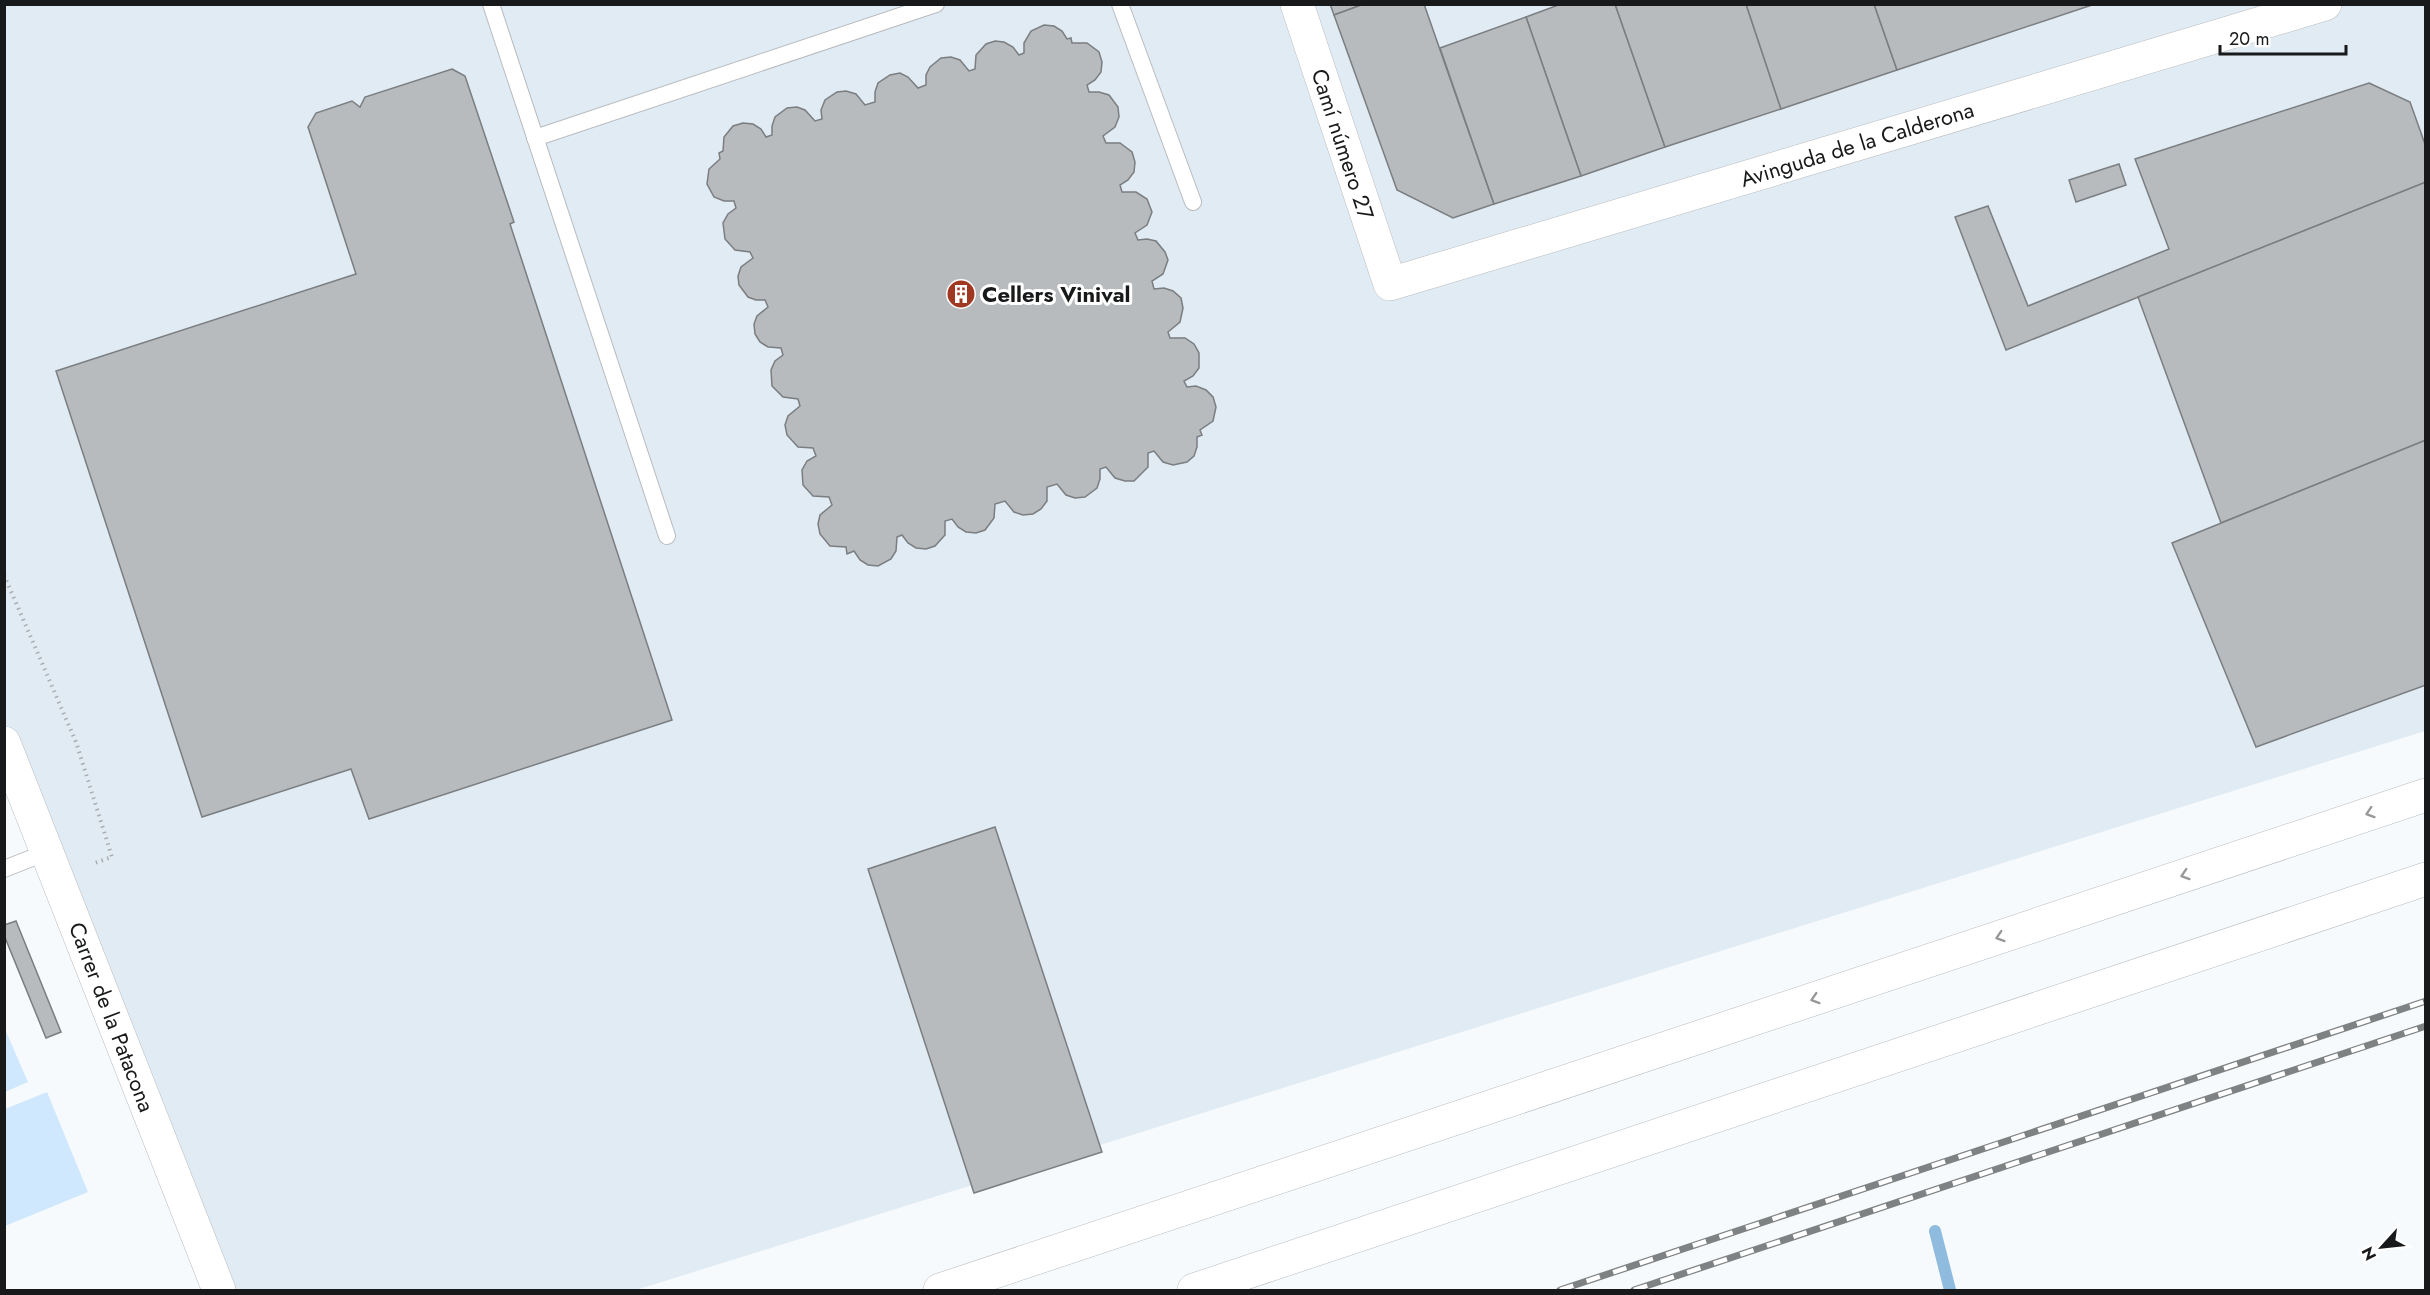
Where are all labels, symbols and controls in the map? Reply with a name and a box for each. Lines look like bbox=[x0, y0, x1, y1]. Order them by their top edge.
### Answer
scale bar bbox=[2220, 18, 2346, 56]
text: 20 m bbox=[2229, 26, 2269, 52]
street label: Camí número 27 bbox=[1304, 65, 1383, 224]
street label: Avinguda de la Calderona bbox=[1736, 93, 1978, 195]
building icon: Cellers Vinival bbox=[945, 278, 977, 310]
place label: Cellers Vinival bbox=[982, 278, 1131, 310]
one-way arrow bbox=[2365, 806, 2376, 819]
one-way arrow bbox=[2180, 868, 2191, 880]
street label: Carrer de la Patacona bbox=[61, 917, 163, 1117]
one-way arrow bbox=[1995, 929, 2006, 942]
one-way arrow bbox=[1810, 991, 1821, 1004]
north arrow bbox=[2352, 1217, 2412, 1277]
text: N bbox=[2356, 1243, 2382, 1264]

